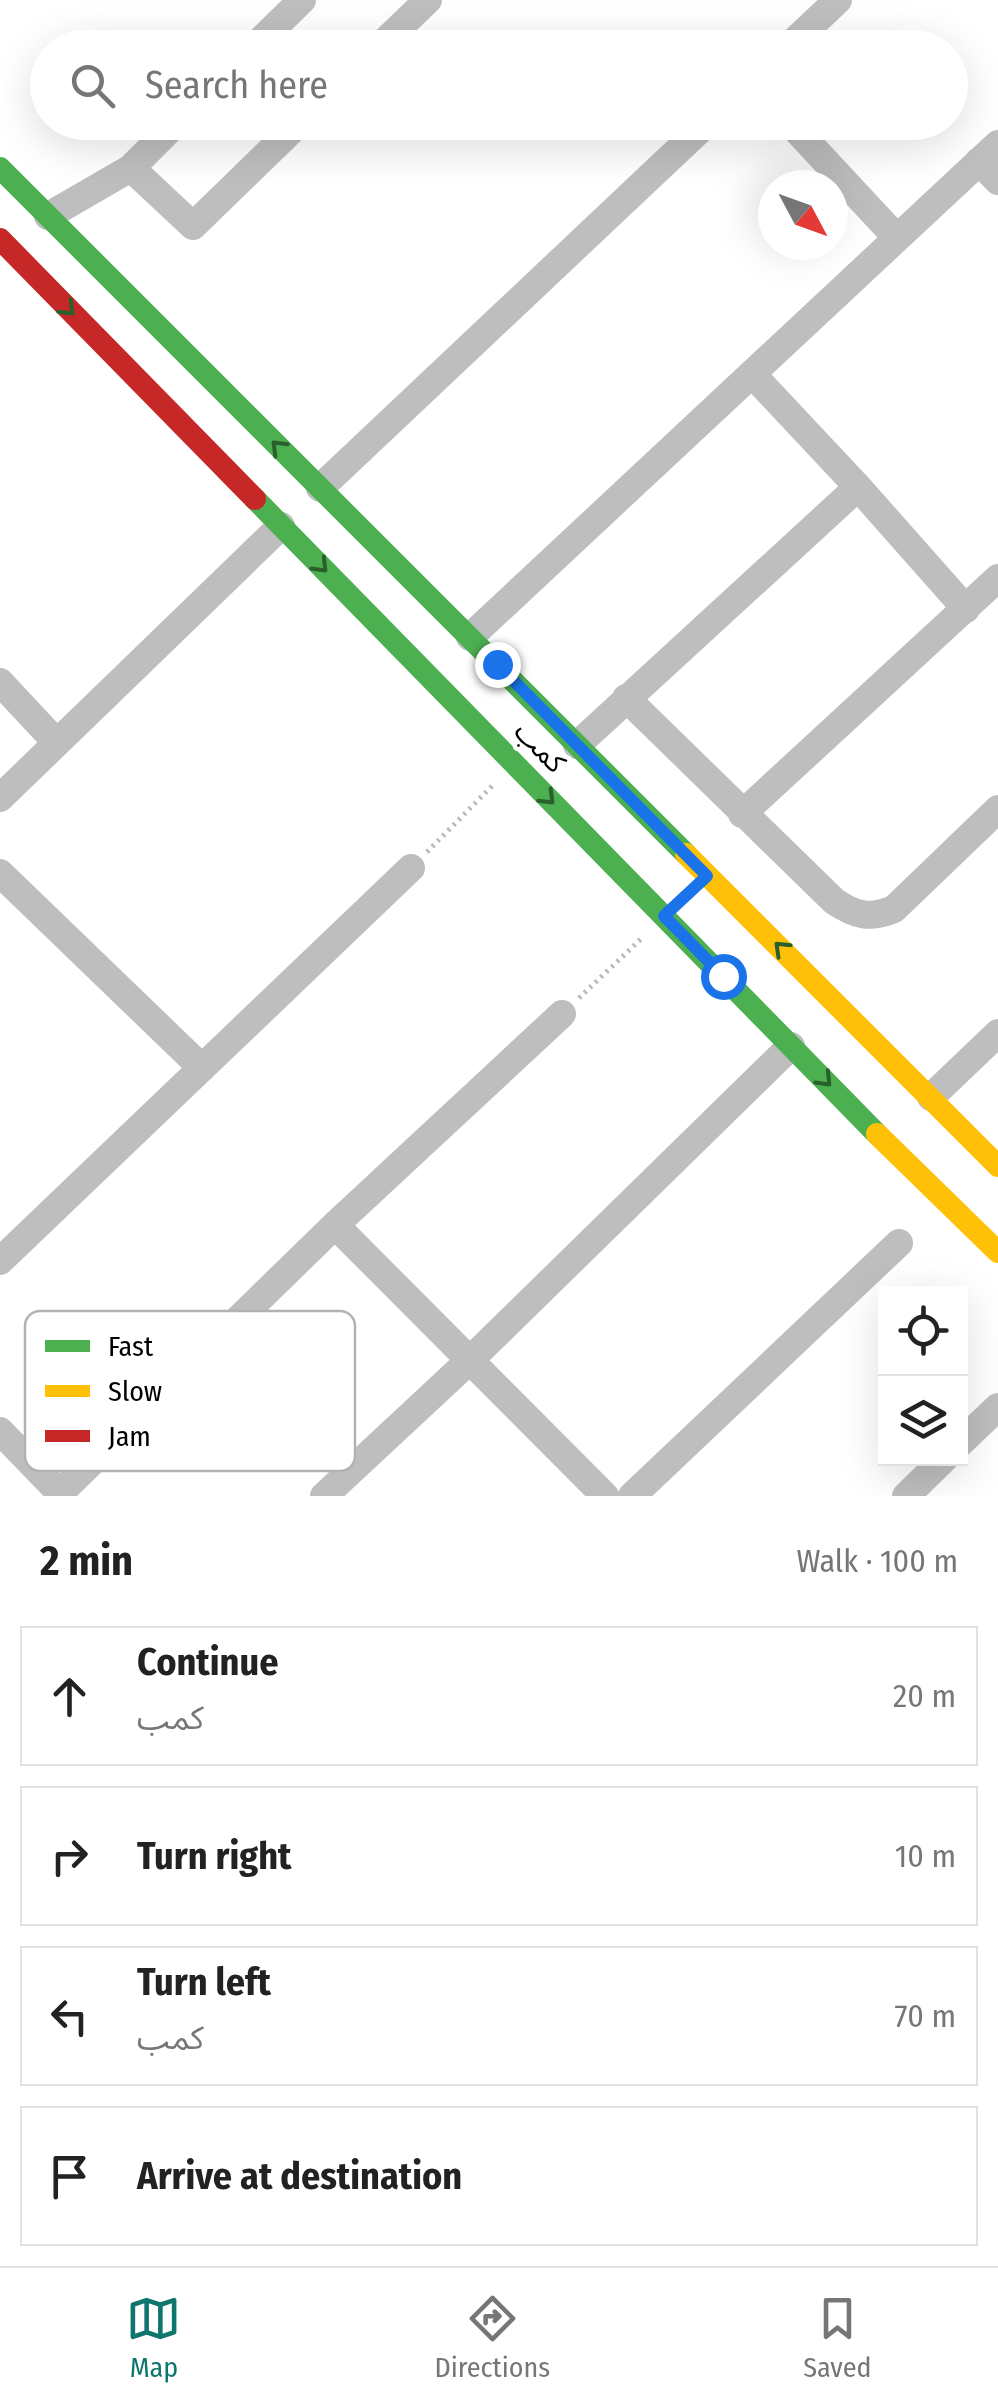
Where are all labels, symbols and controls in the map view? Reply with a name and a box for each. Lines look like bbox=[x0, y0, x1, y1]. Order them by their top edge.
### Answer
search box bbox=[30, 30, 968, 140]
icon: search bbox=[65, 58, 120, 113]
text: Search here bbox=[145, 62, 328, 108]
north arrow bbox=[758, 170, 848, 260]
one-way arrow bbox=[57, 298, 75, 316]
one-way arrow bbox=[272, 440, 290, 458]
one-way arrow bbox=[309, 554, 327, 572]
route end bbox=[475, 642, 521, 688]
street label: کمب bbox=[508, 715, 573, 780]
one-way arrow bbox=[536, 786, 554, 804]
one-way arrow bbox=[774, 942, 792, 960]
route start bbox=[701, 954, 747, 1000]
one-way arrow bbox=[813, 1068, 831, 1086]
map controls bbox=[878, 1286, 968, 1466]
button: locate bbox=[878, 1286, 968, 1376]
legend bbox=[25, 1311, 355, 1471]
text: Fast bbox=[108, 1330, 154, 1363]
text: Slow bbox=[108, 1375, 162, 1408]
button: layers bbox=[878, 1376, 968, 1466]
text: Jam bbox=[108, 1420, 151, 1453]
text: 2 min bbox=[40, 1536, 133, 1586]
text: Walk · 100 m bbox=[796, 1542, 958, 1580]
text: Continue bbox=[137, 1639, 278, 1685]
icon: ahead bbox=[42, 1669, 97, 1724]
text: 20 m bbox=[893, 1677, 956, 1715]
text: کمب bbox=[137, 1699, 204, 1737]
icon: right bbox=[42, 1829, 97, 1884]
text: Turn right bbox=[137, 1833, 291, 1879]
text: 10 m bbox=[895, 1837, 956, 1875]
text: Turn left bbox=[137, 1959, 271, 2005]
icon: left bbox=[42, 1989, 97, 2044]
text: 70 m bbox=[895, 1997, 956, 2035]
text: کمب bbox=[137, 2019, 204, 2057]
icon: arrive bbox=[42, 2149, 97, 2204]
text: Arrive at destination bbox=[137, 2153, 462, 2199]
tab: Map bbox=[126, 2291, 181, 2384]
tab: Directions bbox=[434, 2291, 550, 2384]
tab: Saved bbox=[803, 2291, 872, 2384]

